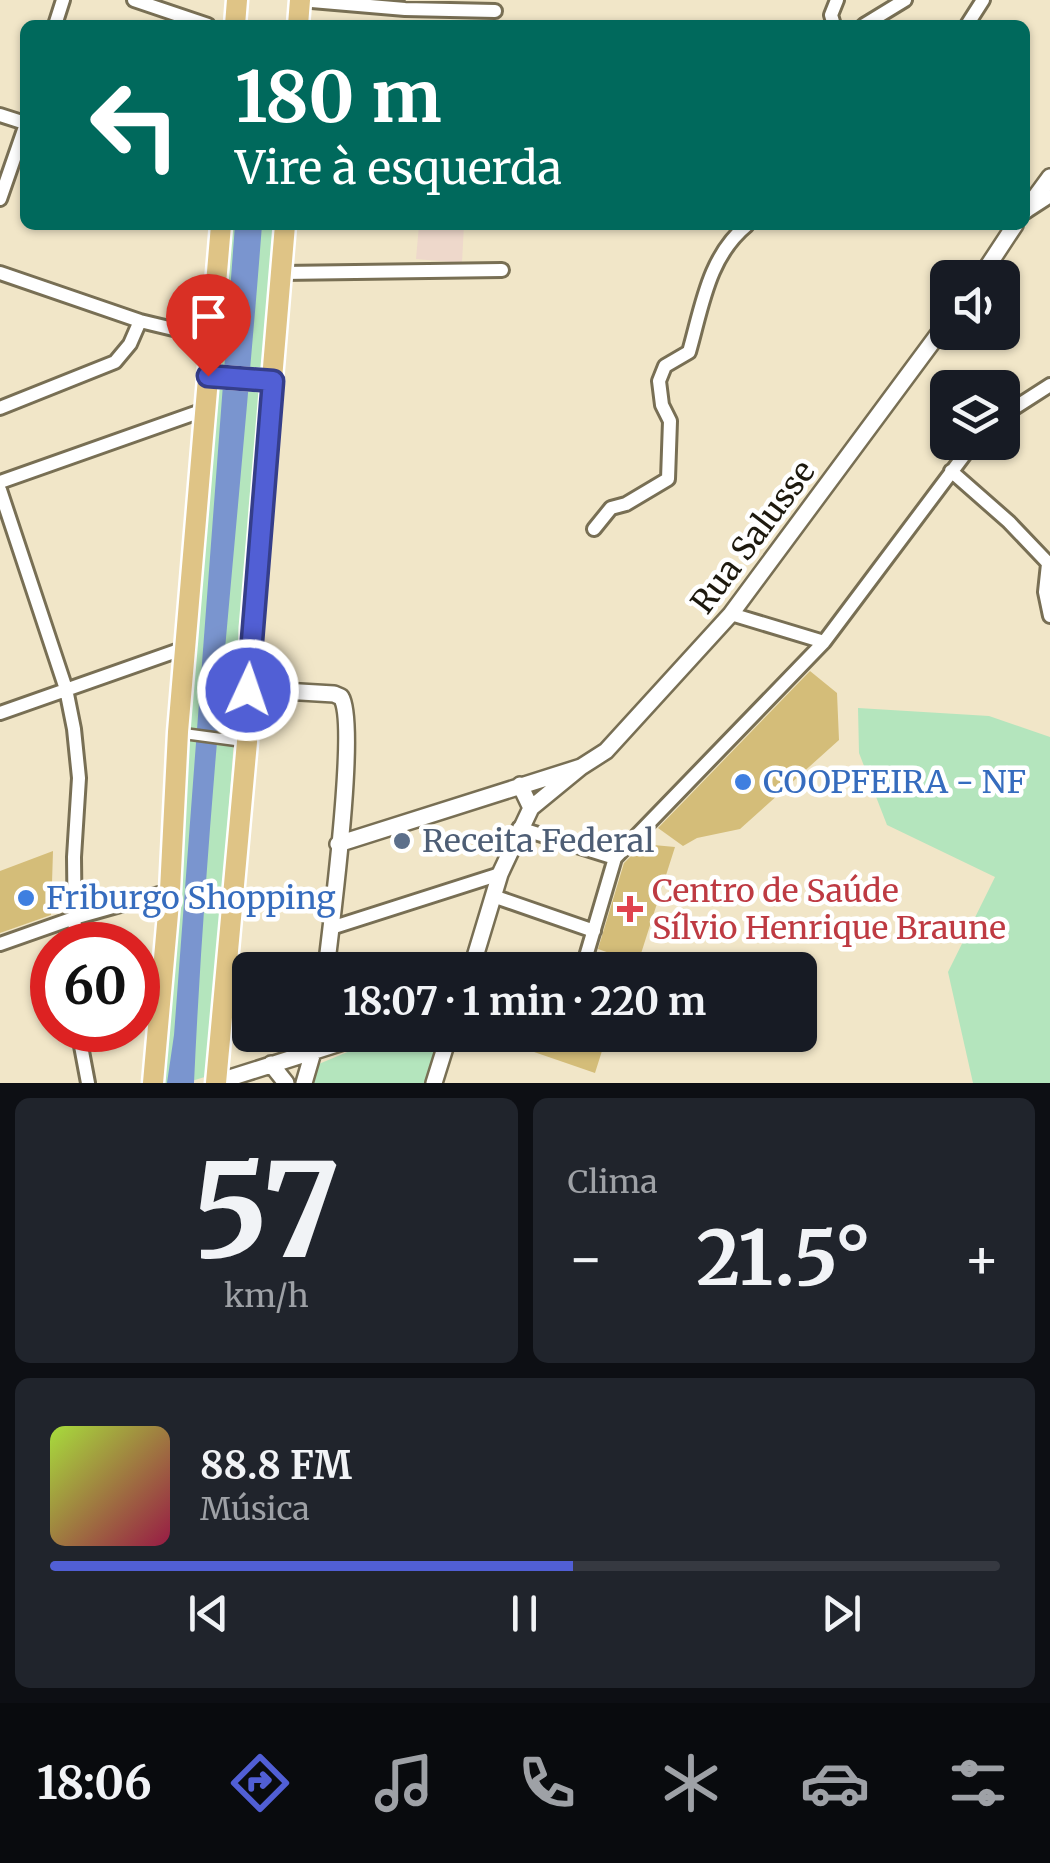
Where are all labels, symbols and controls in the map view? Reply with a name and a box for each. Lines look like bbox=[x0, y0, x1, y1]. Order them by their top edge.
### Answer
text: 180 m bbox=[235, 53, 442, 141]
icon: left bbox=[70, 60, 200, 190]
text: Vire à esquerda bbox=[235, 140, 562, 196]
map controls bbox=[930, 260, 1020, 460]
button: sound bbox=[930, 260, 1020, 350]
pin bbox=[166, 274, 251, 377]
icon: arrive bbox=[181, 289, 236, 344]
button: layers bbox=[930, 370, 1020, 460]
street label: Rua Salusse bbox=[682, 453, 824, 621]
position arrow bbox=[196, 638, 300, 742]
place label: COOPFEIRA - NF bbox=[763, 762, 1026, 802]
marker: COOPFEIRA - NF bbox=[732, 771, 754, 793]
place label: Receita Federal bbox=[422, 821, 654, 861]
marker: Receita Federal bbox=[391, 830, 413, 852]
place label: Centro de Saúde Sílvio Henrique Braune bbox=[652, 871, 1006, 948]
place label: Friburgo Shopping bbox=[46, 878, 336, 918]
marker: Friburgo Shopping bbox=[15, 887, 37, 909]
marker: Centro de Saúde Sílvio Henrique Braune bbox=[617, 896, 643, 922]
speed limit sign: 60 bbox=[30, 922, 160, 1052]
text: 18:07 · 1 min · 220 m bbox=[343, 978, 706, 1025]
text: 57 bbox=[192, 1129, 340, 1292]
text: Clima bbox=[568, 1162, 658, 1202]
text: 21.5° bbox=[696, 1211, 871, 1305]
text: − bbox=[568, 1224, 604, 1293]
text: + bbox=[963, 1224, 1000, 1293]
text: km/h bbox=[224, 1276, 309, 1316]
text: 88.8 FM bbox=[200, 1442, 352, 1489]
text: Música bbox=[200, 1489, 310, 1529]
icon: previous bbox=[181, 1586, 236, 1641]
icon: pause bbox=[497, 1586, 552, 1641]
icon: next bbox=[814, 1586, 869, 1641]
icon: directions bbox=[225, 1748, 295, 1818]
icon: music bbox=[369, 1748, 439, 1818]
icon: phone bbox=[512, 1748, 582, 1818]
icon: climate bbox=[656, 1748, 726, 1818]
icon: car bbox=[800, 1748, 870, 1818]
icon: filters bbox=[943, 1748, 1013, 1818]
text: 18:06 bbox=[37, 1755, 152, 1811]

